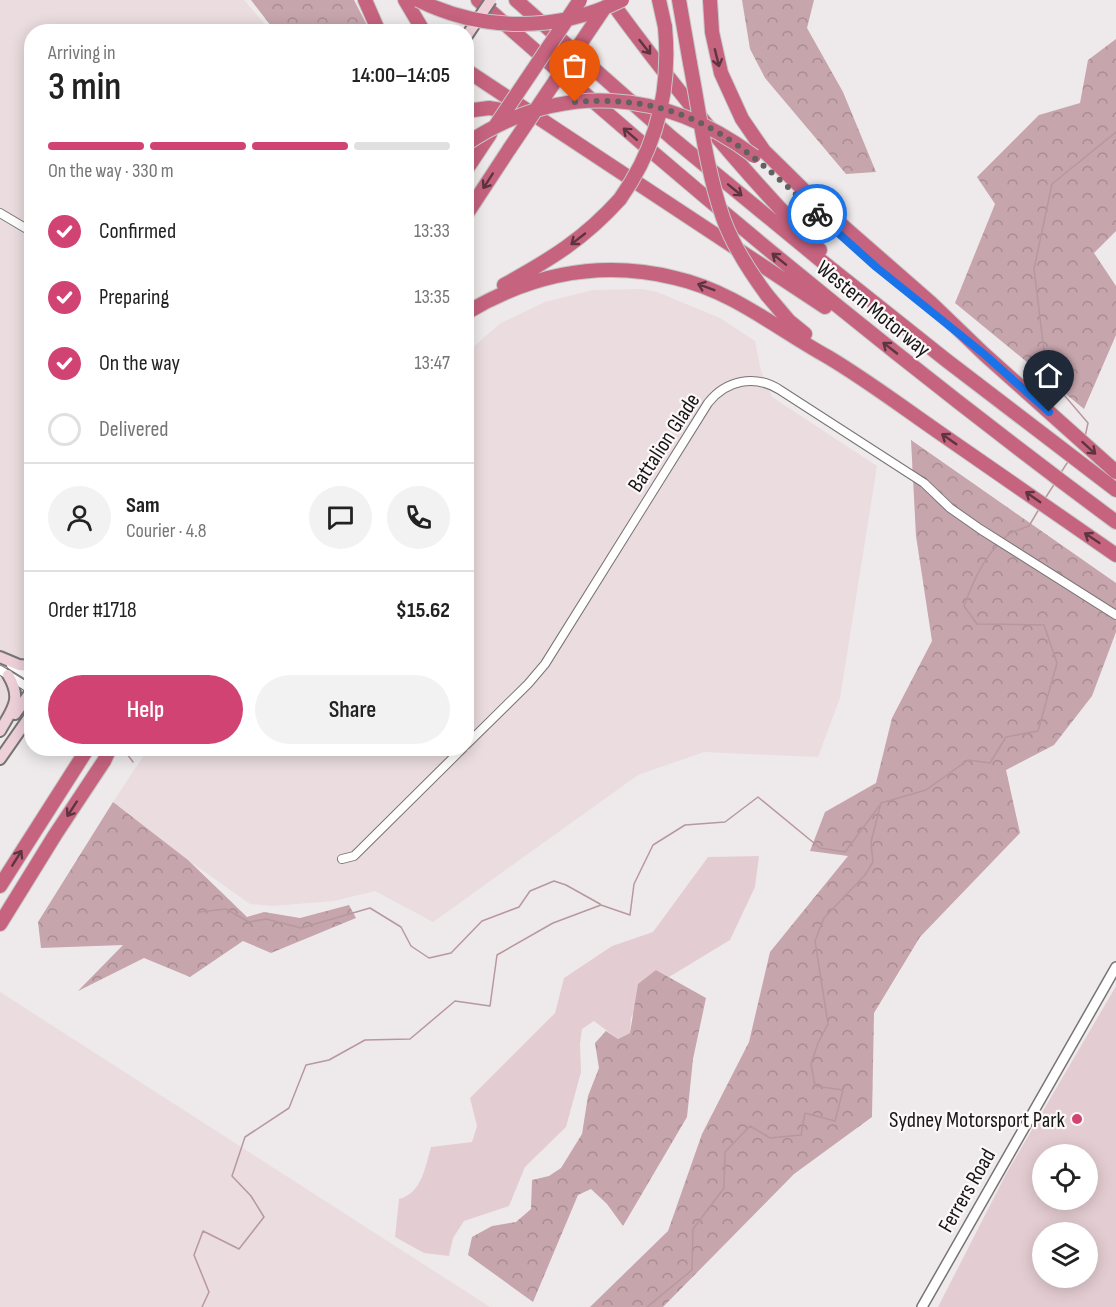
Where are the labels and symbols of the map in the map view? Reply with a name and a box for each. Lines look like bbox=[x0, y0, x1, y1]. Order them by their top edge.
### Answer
one-way arrow bbox=[638, 39, 651, 55]
pin bbox=[549, 40, 600, 102]
one-way arrow bbox=[712, 48, 724, 67]
one-way arrow bbox=[622, 127, 638, 140]
one-way arrow bbox=[482, 172, 494, 189]
one-way arrow bbox=[727, 183, 743, 196]
courier bbox=[787, 184, 847, 244]
one-way arrow bbox=[570, 233, 586, 246]
one-way arrow bbox=[771, 252, 787, 265]
street label: Western Motorway bbox=[811, 255, 936, 364]
one-way arrow bbox=[697, 281, 716, 292]
one-way arrow bbox=[883, 342, 899, 355]
pin bbox=[1023, 350, 1074, 412]
street label: Battalion Glade bbox=[622, 388, 706, 497]
one-way arrow bbox=[942, 433, 958, 445]
one-way arrow bbox=[1081, 441, 1096, 455]
one-way arrow bbox=[1025, 491, 1042, 503]
one-way arrow bbox=[1085, 532, 1101, 544]
one-way arrow bbox=[65, 800, 77, 817]
one-way arrow bbox=[12, 850, 24, 867]
place label: Sydney Motorsport Park bbox=[889, 1107, 1066, 1134]
marker: Sydney Motorsport Park bbox=[1070, 1112, 1084, 1126]
street label: Ferrers Road bbox=[933, 1144, 1002, 1237]

